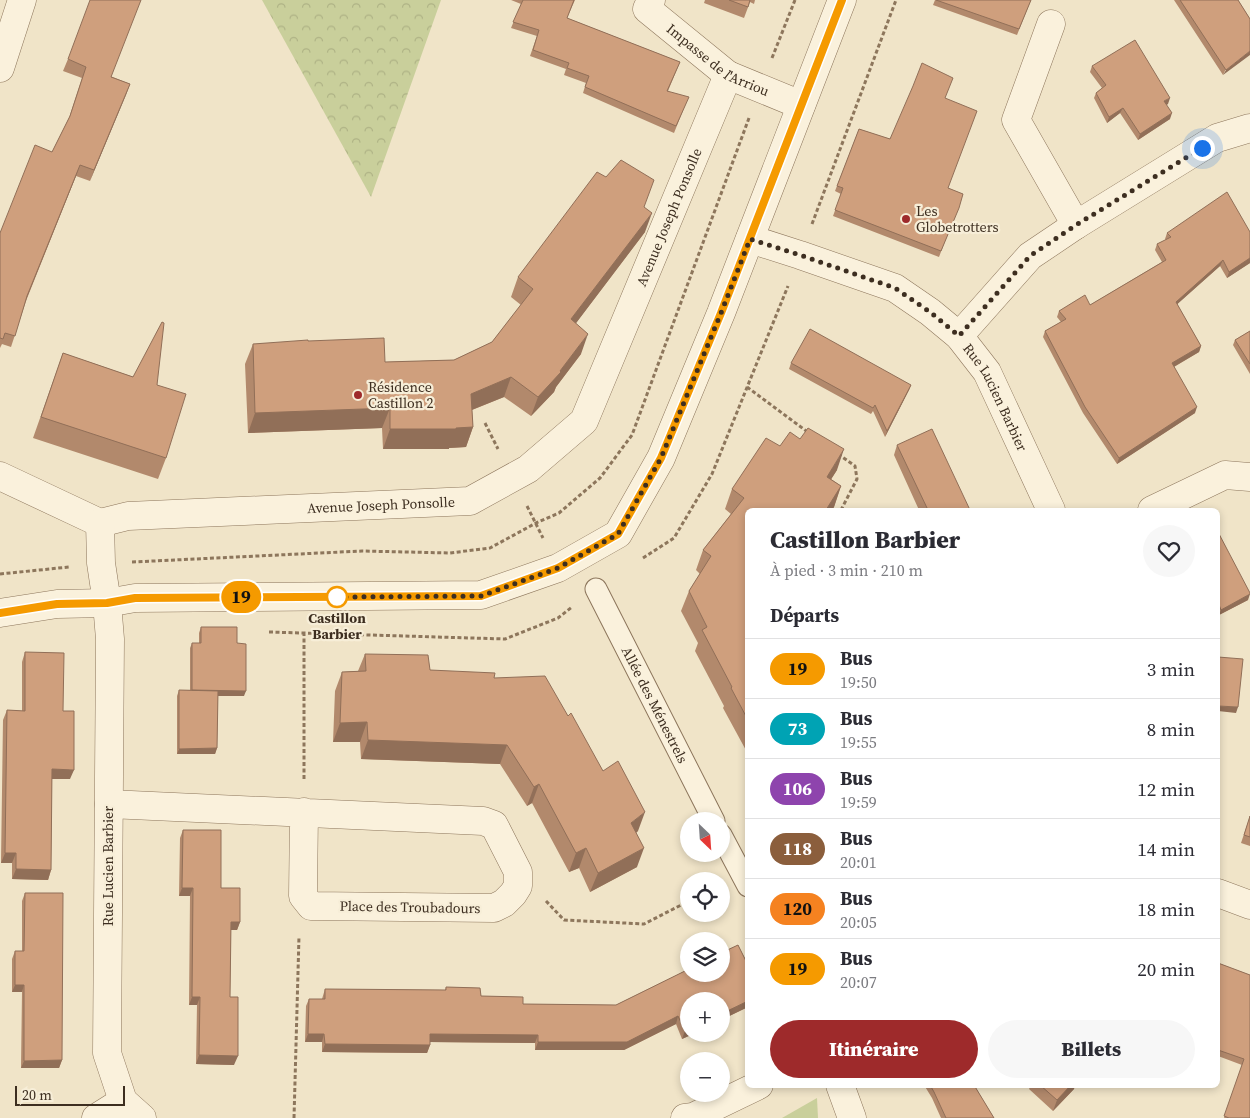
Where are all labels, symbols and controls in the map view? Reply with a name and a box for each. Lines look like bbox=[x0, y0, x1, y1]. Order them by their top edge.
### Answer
street label: Impasse de l'Arriou bbox=[662, 19, 772, 101]
your location bbox=[1190, 136, 1215, 161]
street label: Avenue Joseph Ponsolle bbox=[631, 145, 707, 289]
place label: Les Globetrotters bbox=[916, 201, 999, 237]
marker: Les Globetrotters bbox=[900, 213, 912, 225]
street label: Rue Lucien Barbier bbox=[958, 339, 1032, 455]
place label: Résidence Castillon 2 bbox=[368, 377, 434, 413]
marker: Résidence Castillon 2 bbox=[352, 389, 364, 401]
street label: Avenue Joseph Ponsolle bbox=[307, 492, 455, 518]
text: Castillon Barbier bbox=[770, 523, 960, 556]
button: heart bbox=[1143, 525, 1195, 577]
text: À pied · 3 min · 210 m bbox=[770, 559, 923, 581]
line badge: 19 bbox=[218, 581, 264, 613]
text: 19 bbox=[231, 584, 251, 609]
marker: Castillon Barbier bbox=[326, 586, 348, 608]
text: Départs bbox=[770, 602, 839, 628]
place label: Castillon Barbier bbox=[308, 608, 366, 644]
street label: Allée des Ménestrels bbox=[617, 643, 693, 767]
text: Bus bbox=[840, 645, 872, 671]
text: 19 bbox=[788, 656, 807, 681]
text: 3 min bbox=[1147, 656, 1195, 682]
text: 19:50 bbox=[840, 671, 877, 693]
text: Bus bbox=[840, 705, 872, 731]
text: 73 bbox=[788, 716, 807, 741]
text: 8 min bbox=[1147, 716, 1195, 742]
text: 19:55 bbox=[840, 731, 877, 753]
text: Bus bbox=[840, 765, 872, 791]
text: 106 bbox=[783, 776, 812, 801]
text: 12 min bbox=[1137, 776, 1195, 802]
text: 19:59 bbox=[840, 791, 877, 813]
street label: Rue Lucien Barbier bbox=[98, 806, 118, 926]
north arrow bbox=[680, 812, 730, 862]
map controls bbox=[680, 812, 730, 1102]
text: Bus bbox=[840, 825, 872, 851]
text: 118 bbox=[783, 836, 812, 861]
text: 14 min bbox=[1137, 836, 1195, 862]
text: 20:01 bbox=[840, 851, 877, 873]
button: locate bbox=[680, 872, 730, 922]
text: Bus bbox=[840, 885, 872, 911]
street label: Place des Troubadours bbox=[339, 896, 481, 918]
text: 120 bbox=[783, 896, 812, 921]
text: 18 min bbox=[1137, 896, 1195, 922]
text: 20:05 bbox=[840, 911, 877, 933]
button: layers bbox=[680, 932, 730, 982]
text: Bus bbox=[840, 945, 872, 971]
text: 19 bbox=[788, 956, 807, 981]
text: 20 min bbox=[1137, 956, 1195, 982]
text: 20:07 bbox=[840, 971, 877, 993]
button: + bbox=[680, 992, 730, 1042]
button: Itinéraire bbox=[770, 1020, 978, 1078]
button: Billets bbox=[988, 1020, 1195, 1078]
button: − bbox=[680, 1052, 730, 1102]
scale bar bbox=[15, 1083, 125, 1106]
text: 20 m bbox=[22, 1085, 52, 1105]

